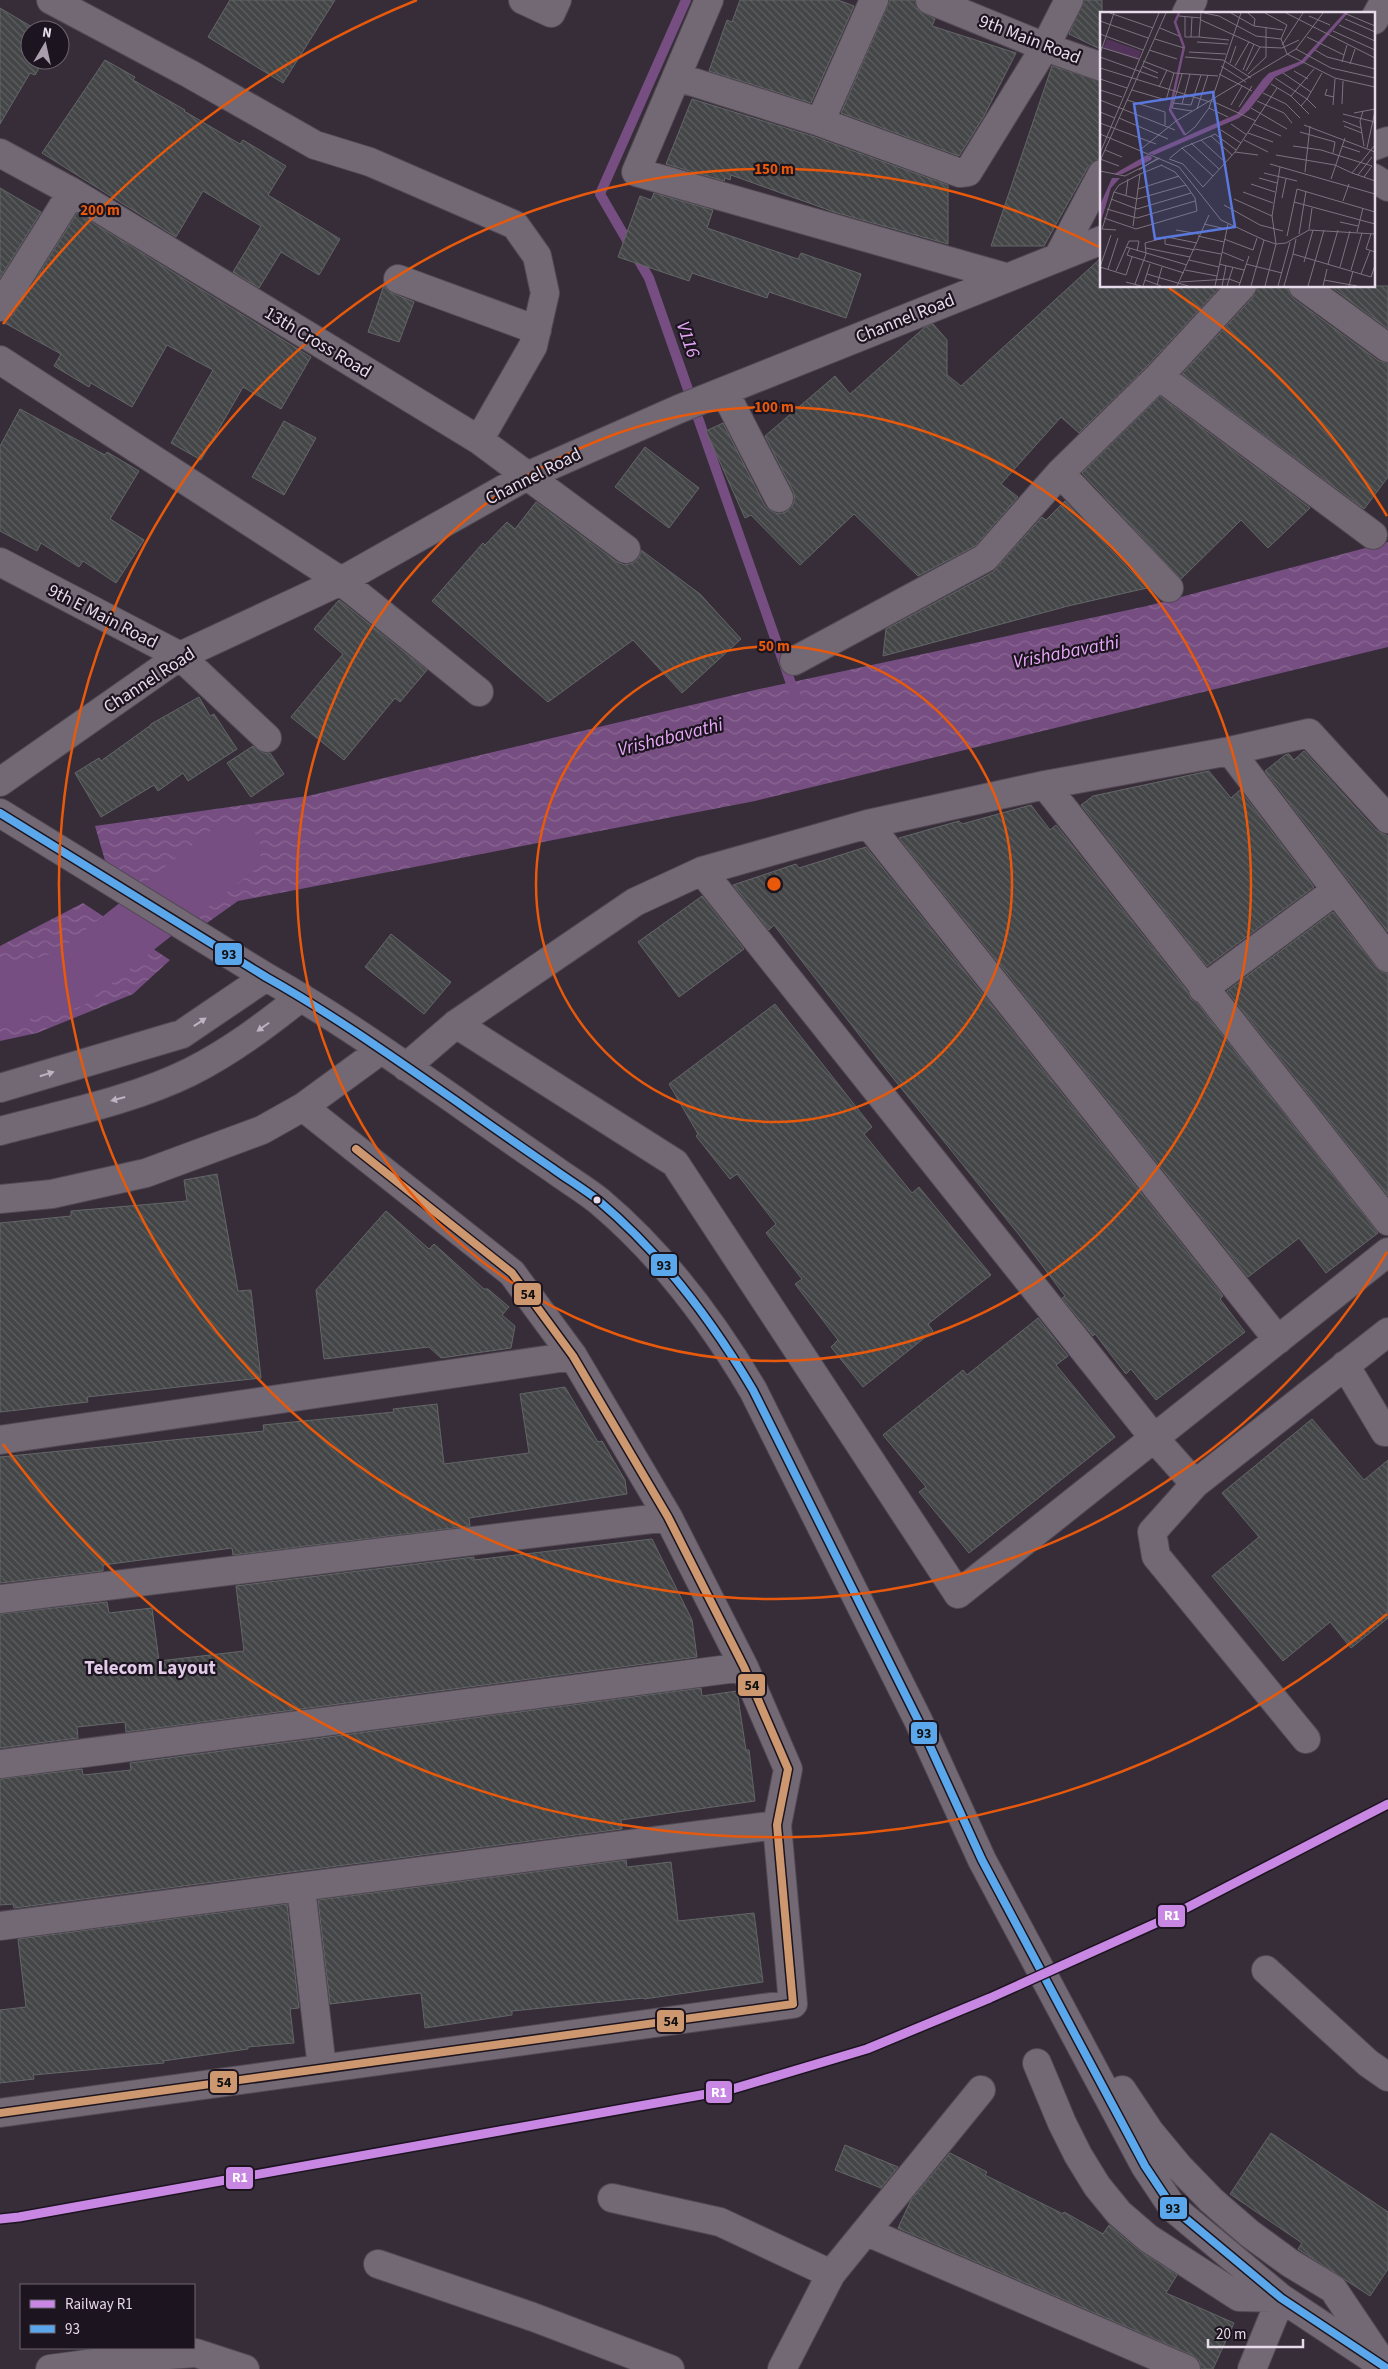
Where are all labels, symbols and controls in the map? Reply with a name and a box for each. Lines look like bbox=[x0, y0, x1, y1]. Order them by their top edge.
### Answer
street label: 9th Main Road bbox=[975, 9, 1084, 70]
inset map bbox=[1100, 12, 1376, 288]
north arrow bbox=[20, 20, 70, 70]
text: N bbox=[41, 23, 53, 44]
text: 150 m bbox=[754, 159, 794, 180]
text: 200 m bbox=[80, 200, 120, 221]
street label: Channel Road bbox=[852, 287, 958, 350]
street label: 13th Cross Road bbox=[260, 301, 376, 384]
water label: V116 bbox=[669, 318, 707, 362]
text: 100 m bbox=[754, 397, 794, 418]
street label: Channel Road bbox=[481, 442, 585, 511]
street label: 9th E Main Road bbox=[44, 578, 162, 655]
water label: Vrishabavathi bbox=[1011, 629, 1122, 676]
text: 50 m bbox=[758, 636, 790, 657]
street label: Channel Road bbox=[99, 641, 200, 719]
water label: Vrishabavathi bbox=[615, 711, 726, 764]
centre of rings bbox=[765, 875, 783, 893]
line badge: 93 bbox=[214, 942, 243, 966]
text: 93 bbox=[222, 945, 236, 965]
one-way arrow bbox=[193, 1017, 206, 1027]
one-way arrow bbox=[256, 1022, 270, 1032]
one-way arrow bbox=[39, 1070, 54, 1078]
one-way arrow bbox=[111, 1095, 126, 1103]
unlabelled marker bbox=[592, 1195, 602, 1205]
line badge: 93 bbox=[650, 1253, 678, 1277]
text: 93 bbox=[657, 1256, 671, 1276]
line badge: 54 bbox=[513, 1282, 542, 1306]
text: 54 bbox=[521, 1285, 536, 1305]
district label: Telecom Layout bbox=[84, 1655, 216, 1682]
line badge: 54 bbox=[737, 1673, 766, 1697]
text: 54 bbox=[745, 1676, 760, 1696]
line badge: 93 bbox=[910, 1721, 938, 1745]
text: 93 bbox=[917, 1724, 931, 1744]
line badge: R1 bbox=[1157, 1904, 1186, 1928]
text: R1 bbox=[1164, 1906, 1180, 1926]
line badge: 54 bbox=[656, 2009, 685, 2033]
text: 54 bbox=[664, 2012, 679, 2032]
line badge: 54 bbox=[209, 2070, 238, 2094]
text: 54 bbox=[217, 2073, 232, 2093]
line badge: R1 bbox=[705, 2080, 733, 2104]
text: R1 bbox=[711, 2083, 727, 2103]
line badge: R1 bbox=[225, 2166, 254, 2190]
text: R1 bbox=[232, 2168, 248, 2188]
line badge: 93 bbox=[1159, 2196, 1188, 2220]
text: 93 bbox=[1166, 2199, 1180, 2219]
legend bbox=[20, 2284, 195, 2349]
text: Railway R1 bbox=[65, 2294, 133, 2315]
scale bar bbox=[1208, 2316, 1303, 2348]
text: 93 bbox=[65, 2319, 80, 2340]
text: 20 m bbox=[1216, 2324, 1246, 2345]

